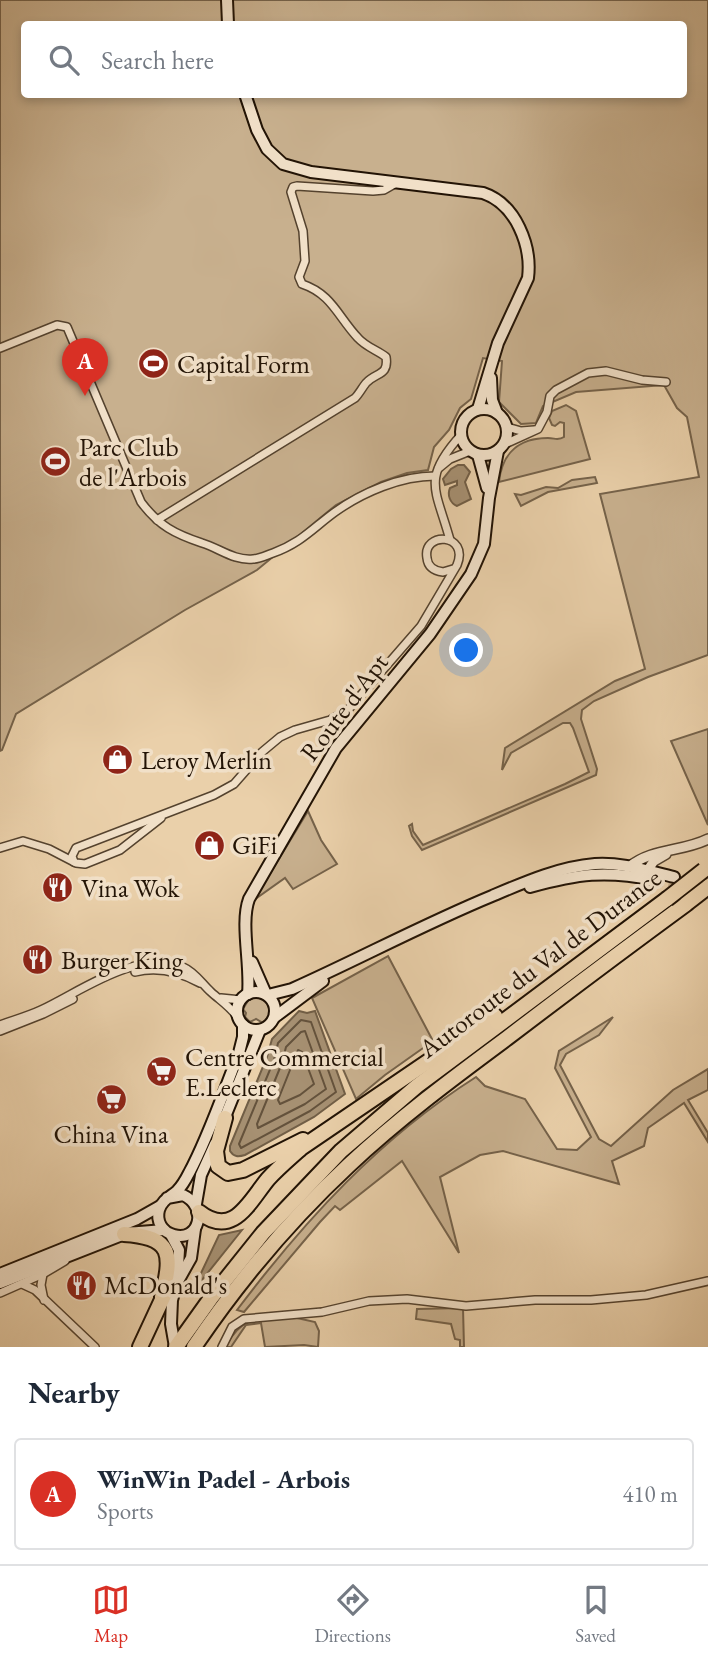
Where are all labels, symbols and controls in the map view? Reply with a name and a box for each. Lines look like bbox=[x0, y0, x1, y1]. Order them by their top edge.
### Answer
search box bbox=[21, 21, 687, 98]
icon: search bbox=[45, 41, 83, 79]
text: Search here bbox=[101, 43, 214, 77]
pin: A bbox=[62, 338, 108, 396]
sports icon: Capital Form bbox=[137, 347, 171, 381]
place label: Capital Form bbox=[177, 347, 310, 381]
place label: Parc Club de l'Arbois bbox=[79, 430, 187, 494]
sports icon: Parc Club de l'Arbois bbox=[39, 445, 73, 479]
your location bbox=[449, 633, 483, 667]
street label: Route d'Apt bbox=[292, 646, 396, 768]
shop icon: Leroy Merlin bbox=[101, 743, 135, 777]
place label: Leroy Merlin bbox=[141, 743, 272, 777]
shop icon: GiFi bbox=[192, 828, 226, 862]
place label: GiFi bbox=[232, 828, 277, 862]
street label: Autoroute du Val de Durance bbox=[411, 861, 668, 1066]
restaurant icon: Vina Wok bbox=[41, 871, 75, 905]
place label: Vina Wok bbox=[81, 871, 180, 905]
restaurant icon: Burger King bbox=[21, 943, 55, 977]
place label: Burger King bbox=[61, 943, 184, 977]
place label: Centre Commercial E.Leclerc bbox=[185, 1040, 384, 1104]
supermarket icon: Centre Commercial E.Leclerc bbox=[145, 1055, 179, 1089]
supermarket icon: China Vina bbox=[94, 1082, 128, 1116]
place label: China Vina bbox=[54, 1117, 169, 1151]
restaurant icon: McDonald's bbox=[64, 1268, 98, 1302]
place label: McDonald's bbox=[104, 1268, 227, 1302]
text: Nearby bbox=[28, 1373, 120, 1412]
text: WinWin Padel - Arbois bbox=[97, 1462, 350, 1496]
text: A bbox=[45, 1479, 61, 1509]
text: 410 m bbox=[622, 1479, 678, 1509]
text: Sports bbox=[97, 1496, 153, 1526]
tab: Map bbox=[92, 1581, 130, 1648]
tab: Directions bbox=[314, 1581, 391, 1648]
tab: Saved bbox=[575, 1581, 616, 1648]

